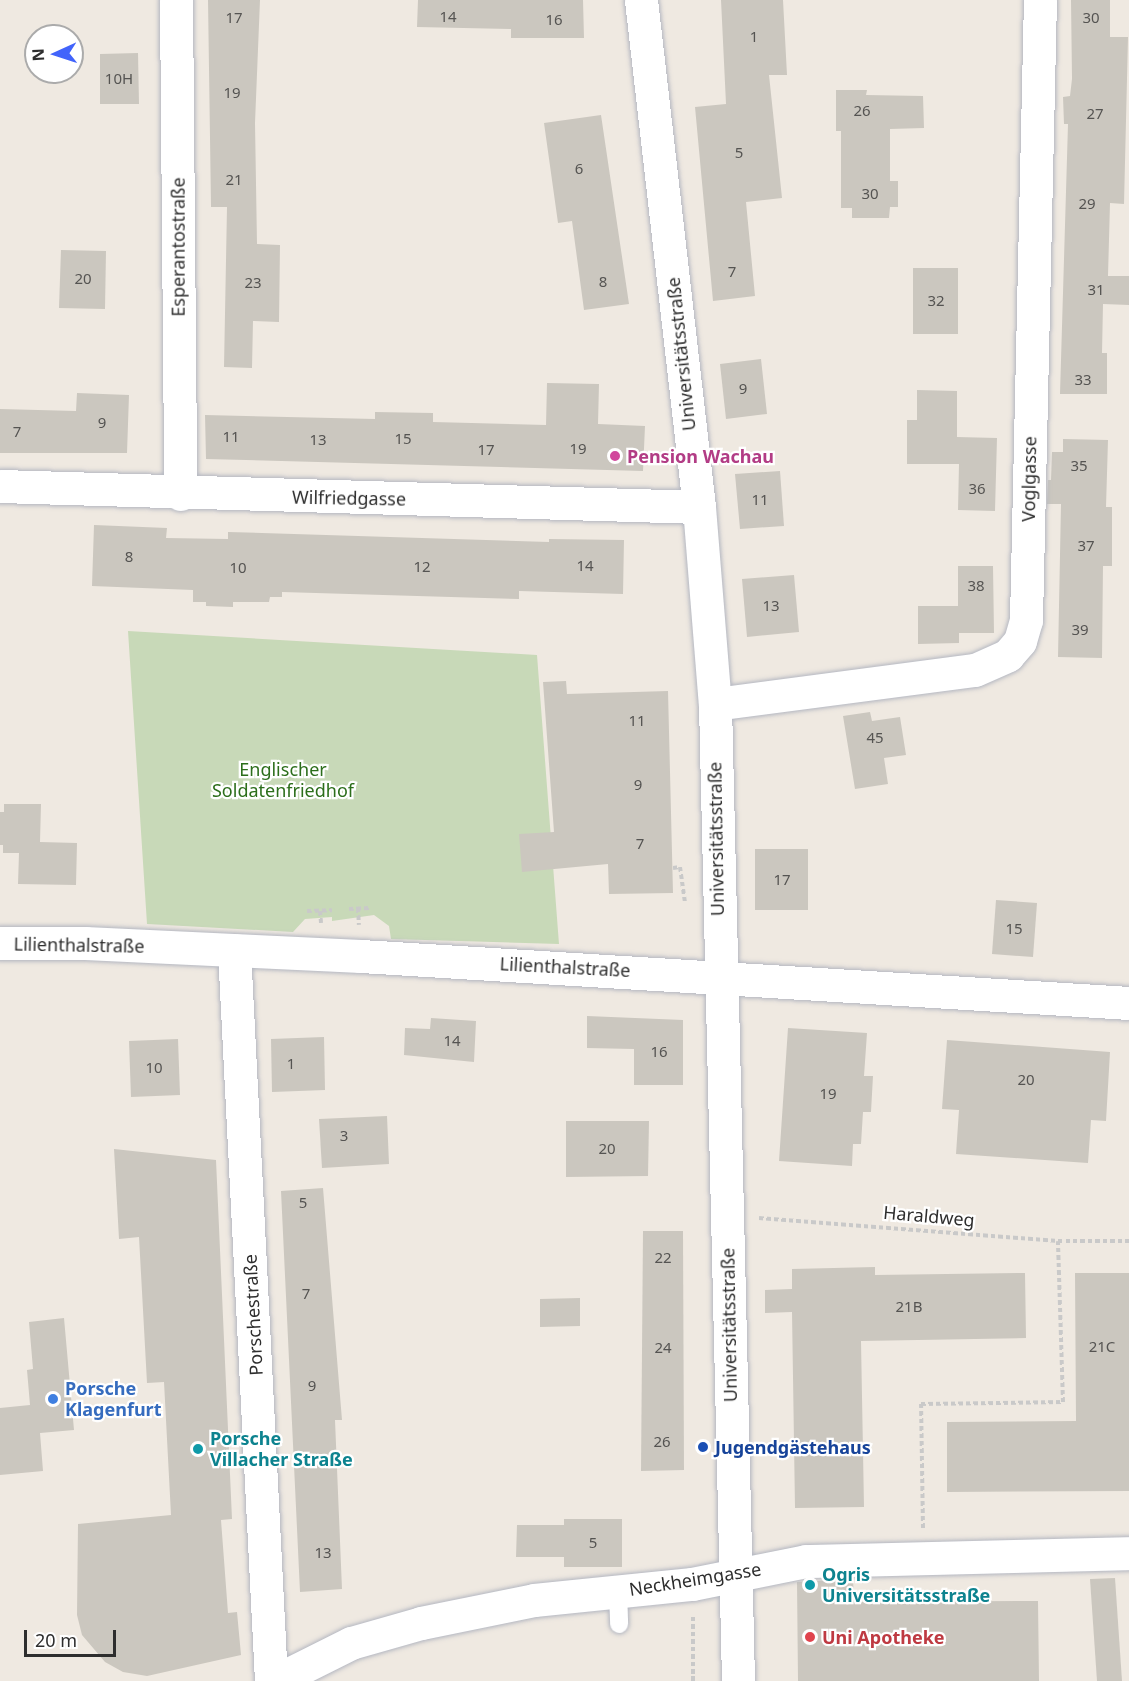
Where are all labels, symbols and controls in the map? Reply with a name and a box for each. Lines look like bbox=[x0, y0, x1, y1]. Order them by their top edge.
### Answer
house number: 14 bbox=[439, 8, 457, 26]
house number: 17 bbox=[225, 9, 243, 27]
house number: 30 bbox=[1082, 9, 1100, 27]
house number: 16 bbox=[545, 11, 563, 29]
north arrow bbox=[24, 24, 84, 84]
house number: 1 bbox=[750, 28, 758, 46]
text: N bbox=[27, 48, 49, 62]
house number: 10H bbox=[105, 70, 133, 88]
house number: 19 bbox=[223, 84, 241, 102]
house number: 26 bbox=[853, 102, 871, 120]
house number: 27 bbox=[1086, 105, 1104, 123]
house number: 5 bbox=[735, 144, 743, 162]
house number: 6 bbox=[575, 160, 583, 178]
house number: 21 bbox=[225, 171, 243, 189]
street label: Esperantostraße bbox=[167, 177, 189, 317]
house number: 30 bbox=[861, 185, 879, 203]
house number: 29 bbox=[1078, 195, 1096, 213]
house number: 7 bbox=[728, 263, 736, 281]
house number: 20 bbox=[74, 270, 92, 288]
house number: 8 bbox=[599, 273, 607, 291]
house number: 23 bbox=[244, 274, 262, 292]
street label: Universitätsstraße bbox=[662, 276, 700, 432]
house number: 31 bbox=[1087, 281, 1105, 299]
house number: 32 bbox=[927, 292, 945, 310]
house number: 33 bbox=[1074, 371, 1092, 389]
house number: 9 bbox=[739, 380, 747, 398]
house number: 9 bbox=[98, 414, 106, 432]
house number: 7 bbox=[13, 423, 21, 441]
house number: 11 bbox=[222, 428, 240, 446]
house number: 15 bbox=[394, 430, 412, 448]
house number: 13 bbox=[309, 431, 327, 449]
street label: Voglgasse bbox=[1017, 436, 1041, 522]
house number: 19 bbox=[569, 440, 587, 458]
house number: 17 bbox=[477, 441, 495, 459]
place label: Pension Wachau bbox=[627, 445, 774, 467]
marker: Pension Wachau bbox=[608, 449, 622, 463]
house number: 35 bbox=[1070, 457, 1088, 475]
house number: 36 bbox=[968, 480, 986, 498]
street label: Wilfriedgasse bbox=[292, 486, 406, 510]
house number: 11 bbox=[751, 491, 769, 509]
house number: 37 bbox=[1077, 537, 1095, 555]
house number: 8 bbox=[125, 548, 133, 566]
house number: 14 bbox=[576, 557, 594, 575]
house number: 12 bbox=[413, 558, 431, 576]
house number: 10 bbox=[229, 559, 247, 577]
house number: 38 bbox=[967, 577, 985, 595]
house number: 13 bbox=[762, 597, 780, 615]
house number: 39 bbox=[1071, 621, 1089, 639]
house number: 11 bbox=[628, 712, 646, 730]
house number: 45 bbox=[866, 729, 884, 747]
park label: Englischer Soldatenfriedhof bbox=[212, 759, 354, 802]
street label: Universitätsstraße bbox=[704, 762, 728, 916]
house number: 9 bbox=[634, 776, 642, 794]
house number: 7 bbox=[636, 835, 644, 853]
house number: 17 bbox=[773, 871, 791, 889]
house number: 15 bbox=[1005, 920, 1023, 938]
street label: Lilienthalstraße bbox=[13, 933, 145, 957]
street label: Lilienthalstraße bbox=[499, 953, 631, 981]
house number: 14 bbox=[443, 1032, 461, 1050]
house number: 16 bbox=[650, 1043, 668, 1061]
house number: 1 bbox=[287, 1055, 295, 1073]
house number: 10 bbox=[145, 1059, 163, 1077]
house number: 20 bbox=[1017, 1071, 1035, 1089]
house number: 19 bbox=[819, 1085, 837, 1103]
house number: 3 bbox=[340, 1127, 348, 1145]
house number: 20 bbox=[598, 1140, 616, 1158]
house number: 5 bbox=[299, 1194, 307, 1212]
street label: Haraldweg bbox=[882, 1201, 976, 1231]
street label: Universitätsstraße bbox=[717, 1248, 741, 1402]
house number: 22 bbox=[654, 1249, 672, 1267]
street label: Porschestraße bbox=[239, 1254, 267, 1376]
house number: 7 bbox=[302, 1285, 310, 1303]
house number: 21B bbox=[896, 1298, 922, 1316]
house number: 21C bbox=[1089, 1338, 1115, 1356]
house number: 24 bbox=[654, 1339, 672, 1357]
house number: 9 bbox=[308, 1377, 316, 1395]
place label: Porsche Klagenfurt bbox=[65, 1378, 161, 1420]
marker: Porsche Klagenfurt bbox=[46, 1392, 60, 1406]
place label: Porsche Villacher Straße bbox=[210, 1428, 353, 1470]
house number: 26 bbox=[653, 1433, 671, 1451]
place label: Jugendgästehaus bbox=[715, 1436, 871, 1458]
marker: Jugendgästehaus bbox=[696, 1440, 710, 1454]
marker: Porsche Villacher Straße bbox=[191, 1442, 205, 1456]
house number: 5 bbox=[589, 1534, 597, 1552]
house number: 13 bbox=[314, 1544, 332, 1562]
street label: Neckheimgasse bbox=[627, 1558, 763, 1600]
place label: Ogris Universitätsstraße bbox=[822, 1564, 990, 1606]
marker: Ogris Universitätsstraße bbox=[803, 1578, 817, 1592]
scale bar bbox=[27, 1618, 118, 1656]
place label: Uni Apotheke bbox=[822, 1626, 945, 1648]
text: 20 m bbox=[35, 1628, 77, 1652]
marker: Uni Apotheke bbox=[803, 1630, 817, 1644]

